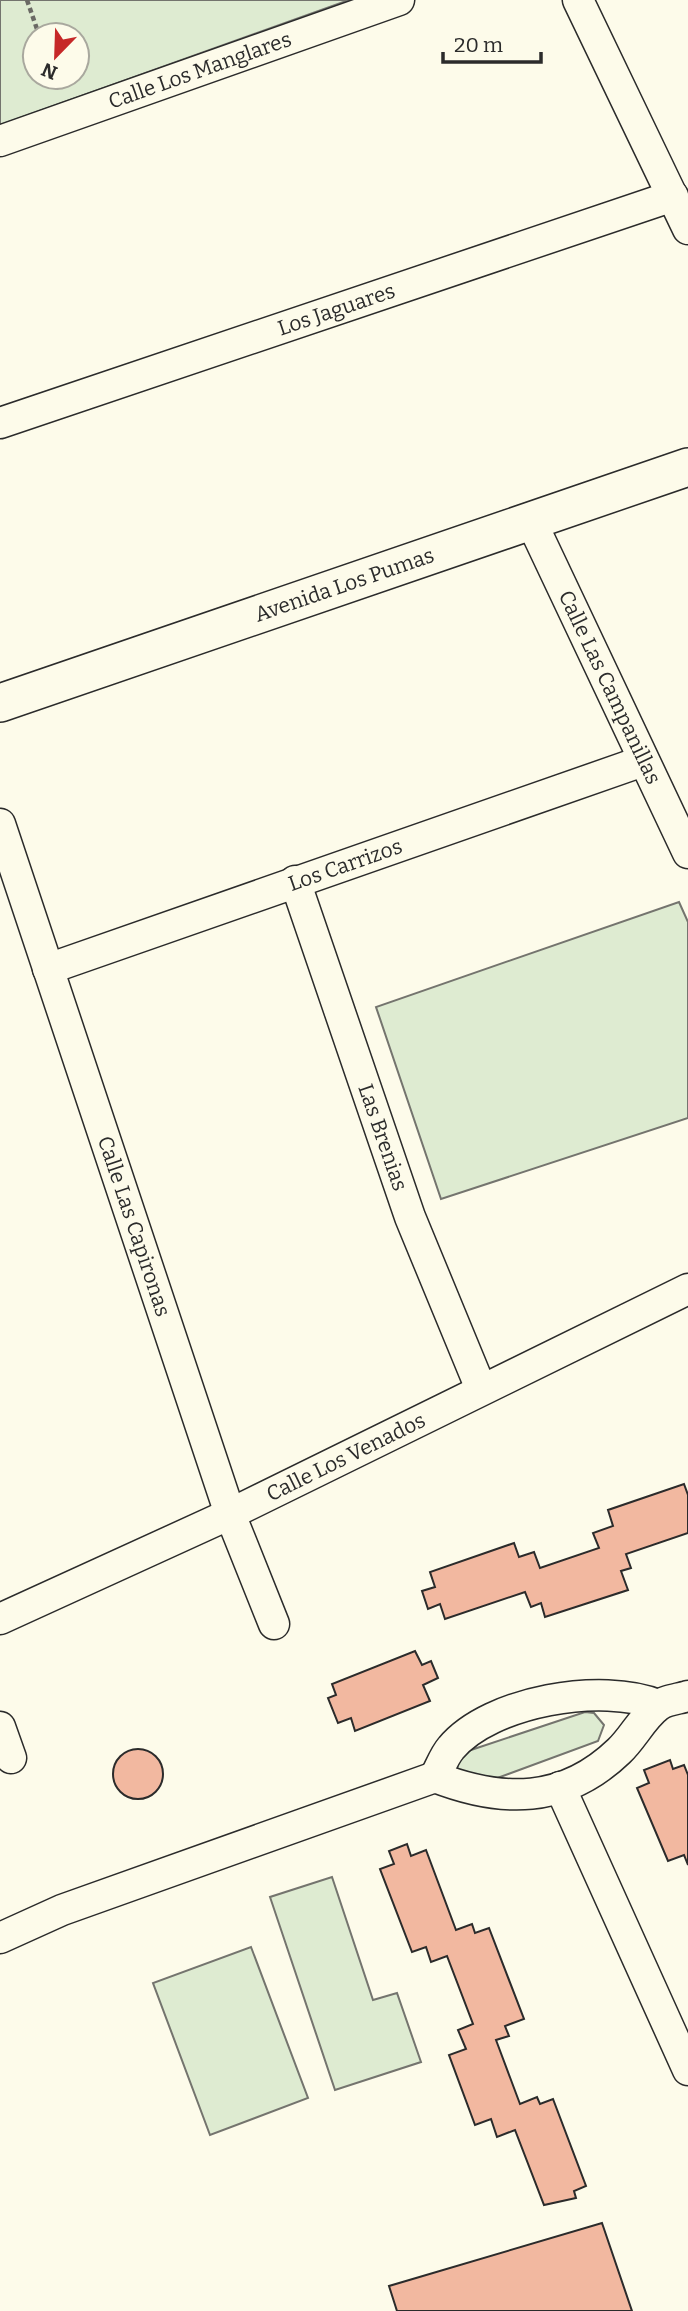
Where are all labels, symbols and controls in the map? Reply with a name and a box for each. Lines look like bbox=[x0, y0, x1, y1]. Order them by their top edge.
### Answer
north arrow bbox=[21, 21, 91, 91]
scale bar bbox=[443, 21, 541, 65]
street label: Calle Los Manglares bbox=[105, 26, 295, 115]
text: 20 m bbox=[454, 32, 503, 58]
text: N bbox=[38, 58, 61, 85]
street label: Los Jaguares bbox=[274, 278, 398, 341]
street label: Avenida Los Pumas bbox=[251, 542, 437, 628]
street label: Calle Las Campanillas bbox=[553, 586, 667, 788]
street label: Los Carrizos bbox=[285, 833, 406, 897]
street label: Las Brenias bbox=[352, 1081, 413, 1194]
street label: Calle Las Capironas bbox=[92, 1133, 176, 1320]
street label: Calle Los Venados bbox=[262, 1407, 430, 1507]

